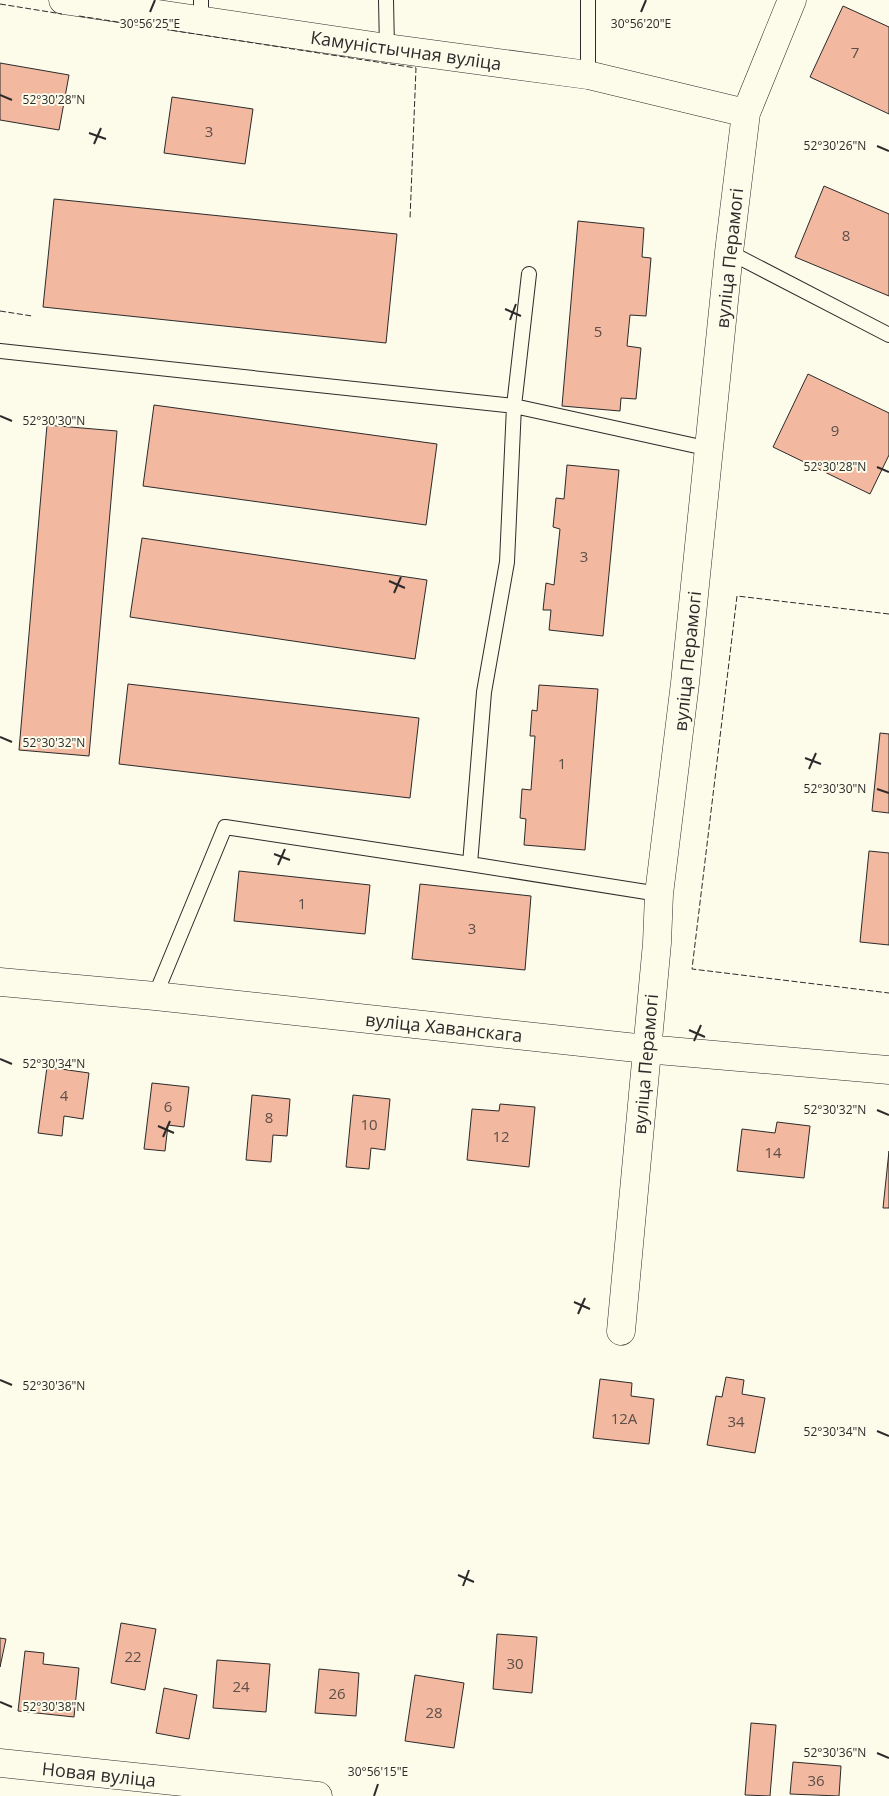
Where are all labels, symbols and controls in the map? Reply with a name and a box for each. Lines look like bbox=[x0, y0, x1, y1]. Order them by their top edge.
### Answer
text: 30°56'25"E bbox=[120, 15, 180, 32]
text: 30°56'20"E bbox=[611, 15, 671, 32]
street label: Камуністычная вуліца bbox=[309, 25, 503, 75]
house number: 7 bbox=[851, 42, 859, 62]
text: 52°30'28"N bbox=[23, 91, 85, 108]
house number: 3 bbox=[205, 121, 213, 141]
text: 52°30'26"N bbox=[804, 137, 866, 154]
street label: вуліца Перамогі bbox=[710, 187, 748, 329]
house number: 8 bbox=[842, 225, 850, 245]
house number: 5 bbox=[594, 321, 602, 341]
text: 52°30'30"N bbox=[23, 412, 85, 429]
house number: 9 bbox=[831, 420, 839, 440]
text: 52°30'28"N bbox=[804, 458, 866, 475]
house number: 3 bbox=[580, 546, 588, 566]
street label: вуліца Перамогі bbox=[668, 590, 706, 732]
text: 52°30'32"N bbox=[23, 734, 85, 751]
house number: 1 bbox=[558, 753, 566, 773]
text: 52°30'30"N bbox=[804, 780, 866, 797]
house number: 1 bbox=[298, 893, 306, 913]
house number: 3 bbox=[468, 918, 476, 938]
street label: вуліца Перамогі bbox=[627, 993, 663, 1135]
street label: вуліца Хаванскага bbox=[364, 1007, 524, 1047]
text: 52°30'34"N bbox=[23, 1055, 85, 1072]
house number: 4 bbox=[60, 1085, 69, 1105]
house number: 6 bbox=[164, 1096, 172, 1116]
text: 52°30'32"N bbox=[804, 1101, 866, 1118]
house number: 8 bbox=[265, 1107, 273, 1127]
house number: 10 bbox=[360, 1114, 378, 1134]
house number: 12 bbox=[492, 1126, 510, 1146]
house number: 14 bbox=[764, 1142, 782, 1162]
text: 52°30'36"N bbox=[23, 1377, 85, 1394]
house number: 12А bbox=[611, 1408, 638, 1428]
house number: 34 bbox=[727, 1411, 745, 1431]
text: 52°30'34"N bbox=[804, 1423, 866, 1440]
house number: 22 bbox=[124, 1646, 142, 1666]
house number: 30 bbox=[506, 1653, 524, 1673]
house number: 24 bbox=[232, 1676, 250, 1696]
house number: 26 bbox=[328, 1683, 346, 1703]
text: 52°30'38"N bbox=[23, 1698, 85, 1715]
house number: 28 bbox=[425, 1702, 443, 1722]
text: 52°30'36"N bbox=[804, 1744, 866, 1761]
street label: Новая вуліца bbox=[41, 1756, 157, 1792]
text: 30°56'15"E bbox=[348, 1763, 408, 1780]
house number: 36 bbox=[807, 1770, 825, 1790]

